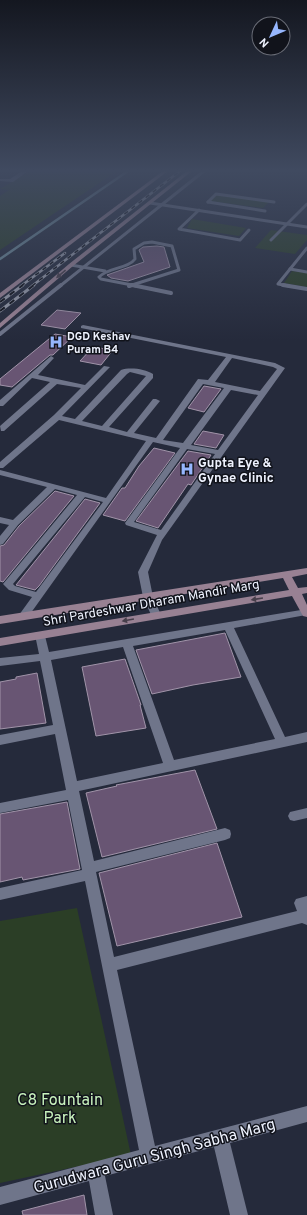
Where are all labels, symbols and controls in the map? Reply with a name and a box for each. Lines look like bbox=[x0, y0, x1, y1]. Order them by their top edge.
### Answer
north arrow bbox=[251, 16, 291, 56]
text: N bbox=[257, 35, 272, 50]
one-way arrow bbox=[56, 269, 66, 278]
place label: DGD Keshav Puram B4 bbox=[67, 330, 130, 357]
hospital icon: DGD Keshav Puram B4 bbox=[48, 334, 64, 350]
place label: Gupta Eye & Gynae Clinic bbox=[198, 456, 274, 487]
hospital icon: Gupta Eye & Gynae Clinic bbox=[179, 461, 195, 477]
street label: Shri Pardeshwar Dharam Mandir Marg bbox=[42, 577, 261, 631]
one-way arrow bbox=[250, 596, 263, 602]
one-way arrow bbox=[122, 617, 134, 623]
park label: C8 Fountain Park bbox=[17, 1091, 103, 1129]
street label: Gurudwara Guru Singh Sabha Marg bbox=[31, 1115, 278, 1199]

